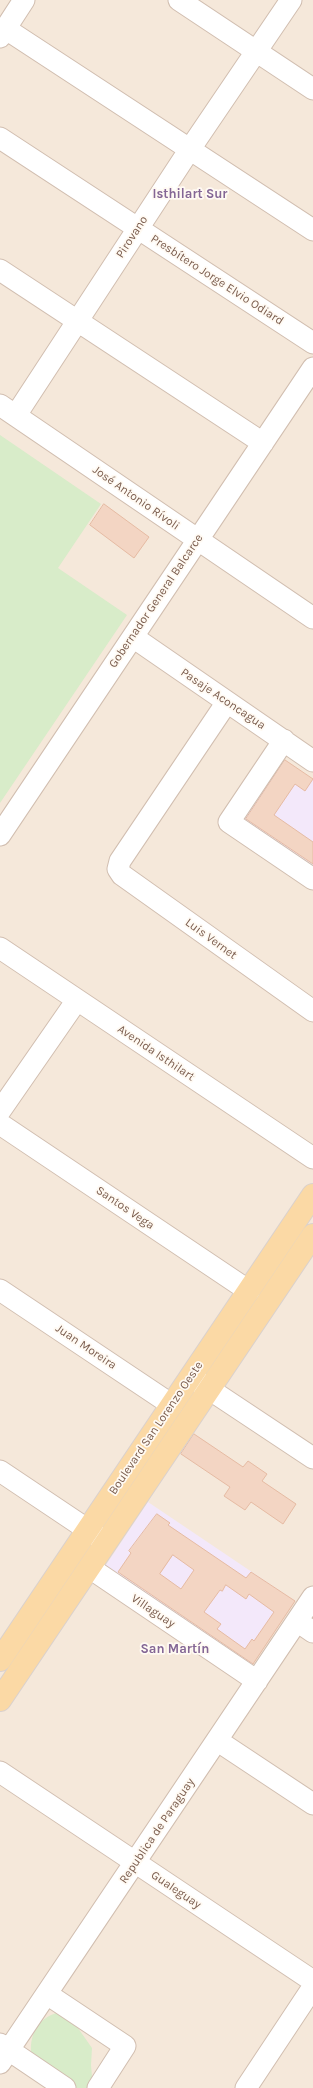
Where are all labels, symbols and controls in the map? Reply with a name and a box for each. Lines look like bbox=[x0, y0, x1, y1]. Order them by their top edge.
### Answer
district label: Isthilart Sur bbox=[153, 186, 227, 202]
street label: Pirovano bbox=[113, 213, 151, 261]
street label: Presbítero Jorge Elvio Odiard bbox=[148, 232, 286, 328]
street label: José Antonio Rívoli bbox=[90, 463, 182, 533]
street label: Gobernador General Balcarce bbox=[106, 531, 206, 671]
street label: Pasaje Aconcagua bbox=[178, 665, 268, 733]
street label: Luis Vernet bbox=[182, 915, 240, 963]
street label: Avenida Isthilart bbox=[115, 1022, 197, 1084]
street label: Santos Vega bbox=[93, 1183, 157, 1233]
street label: Juan Moreira bbox=[53, 1321, 119, 1373]
street label: Boulevard San Lorenzo Oeste bbox=[106, 1359, 206, 1497]
street label: Villaguay bbox=[128, 1591, 178, 1631]
district label: San Martín bbox=[141, 1641, 209, 1657]
street label: Republica de Paraguay bbox=[116, 1776, 198, 1886]
street label: Gualeguay bbox=[148, 1868, 204, 1912]

